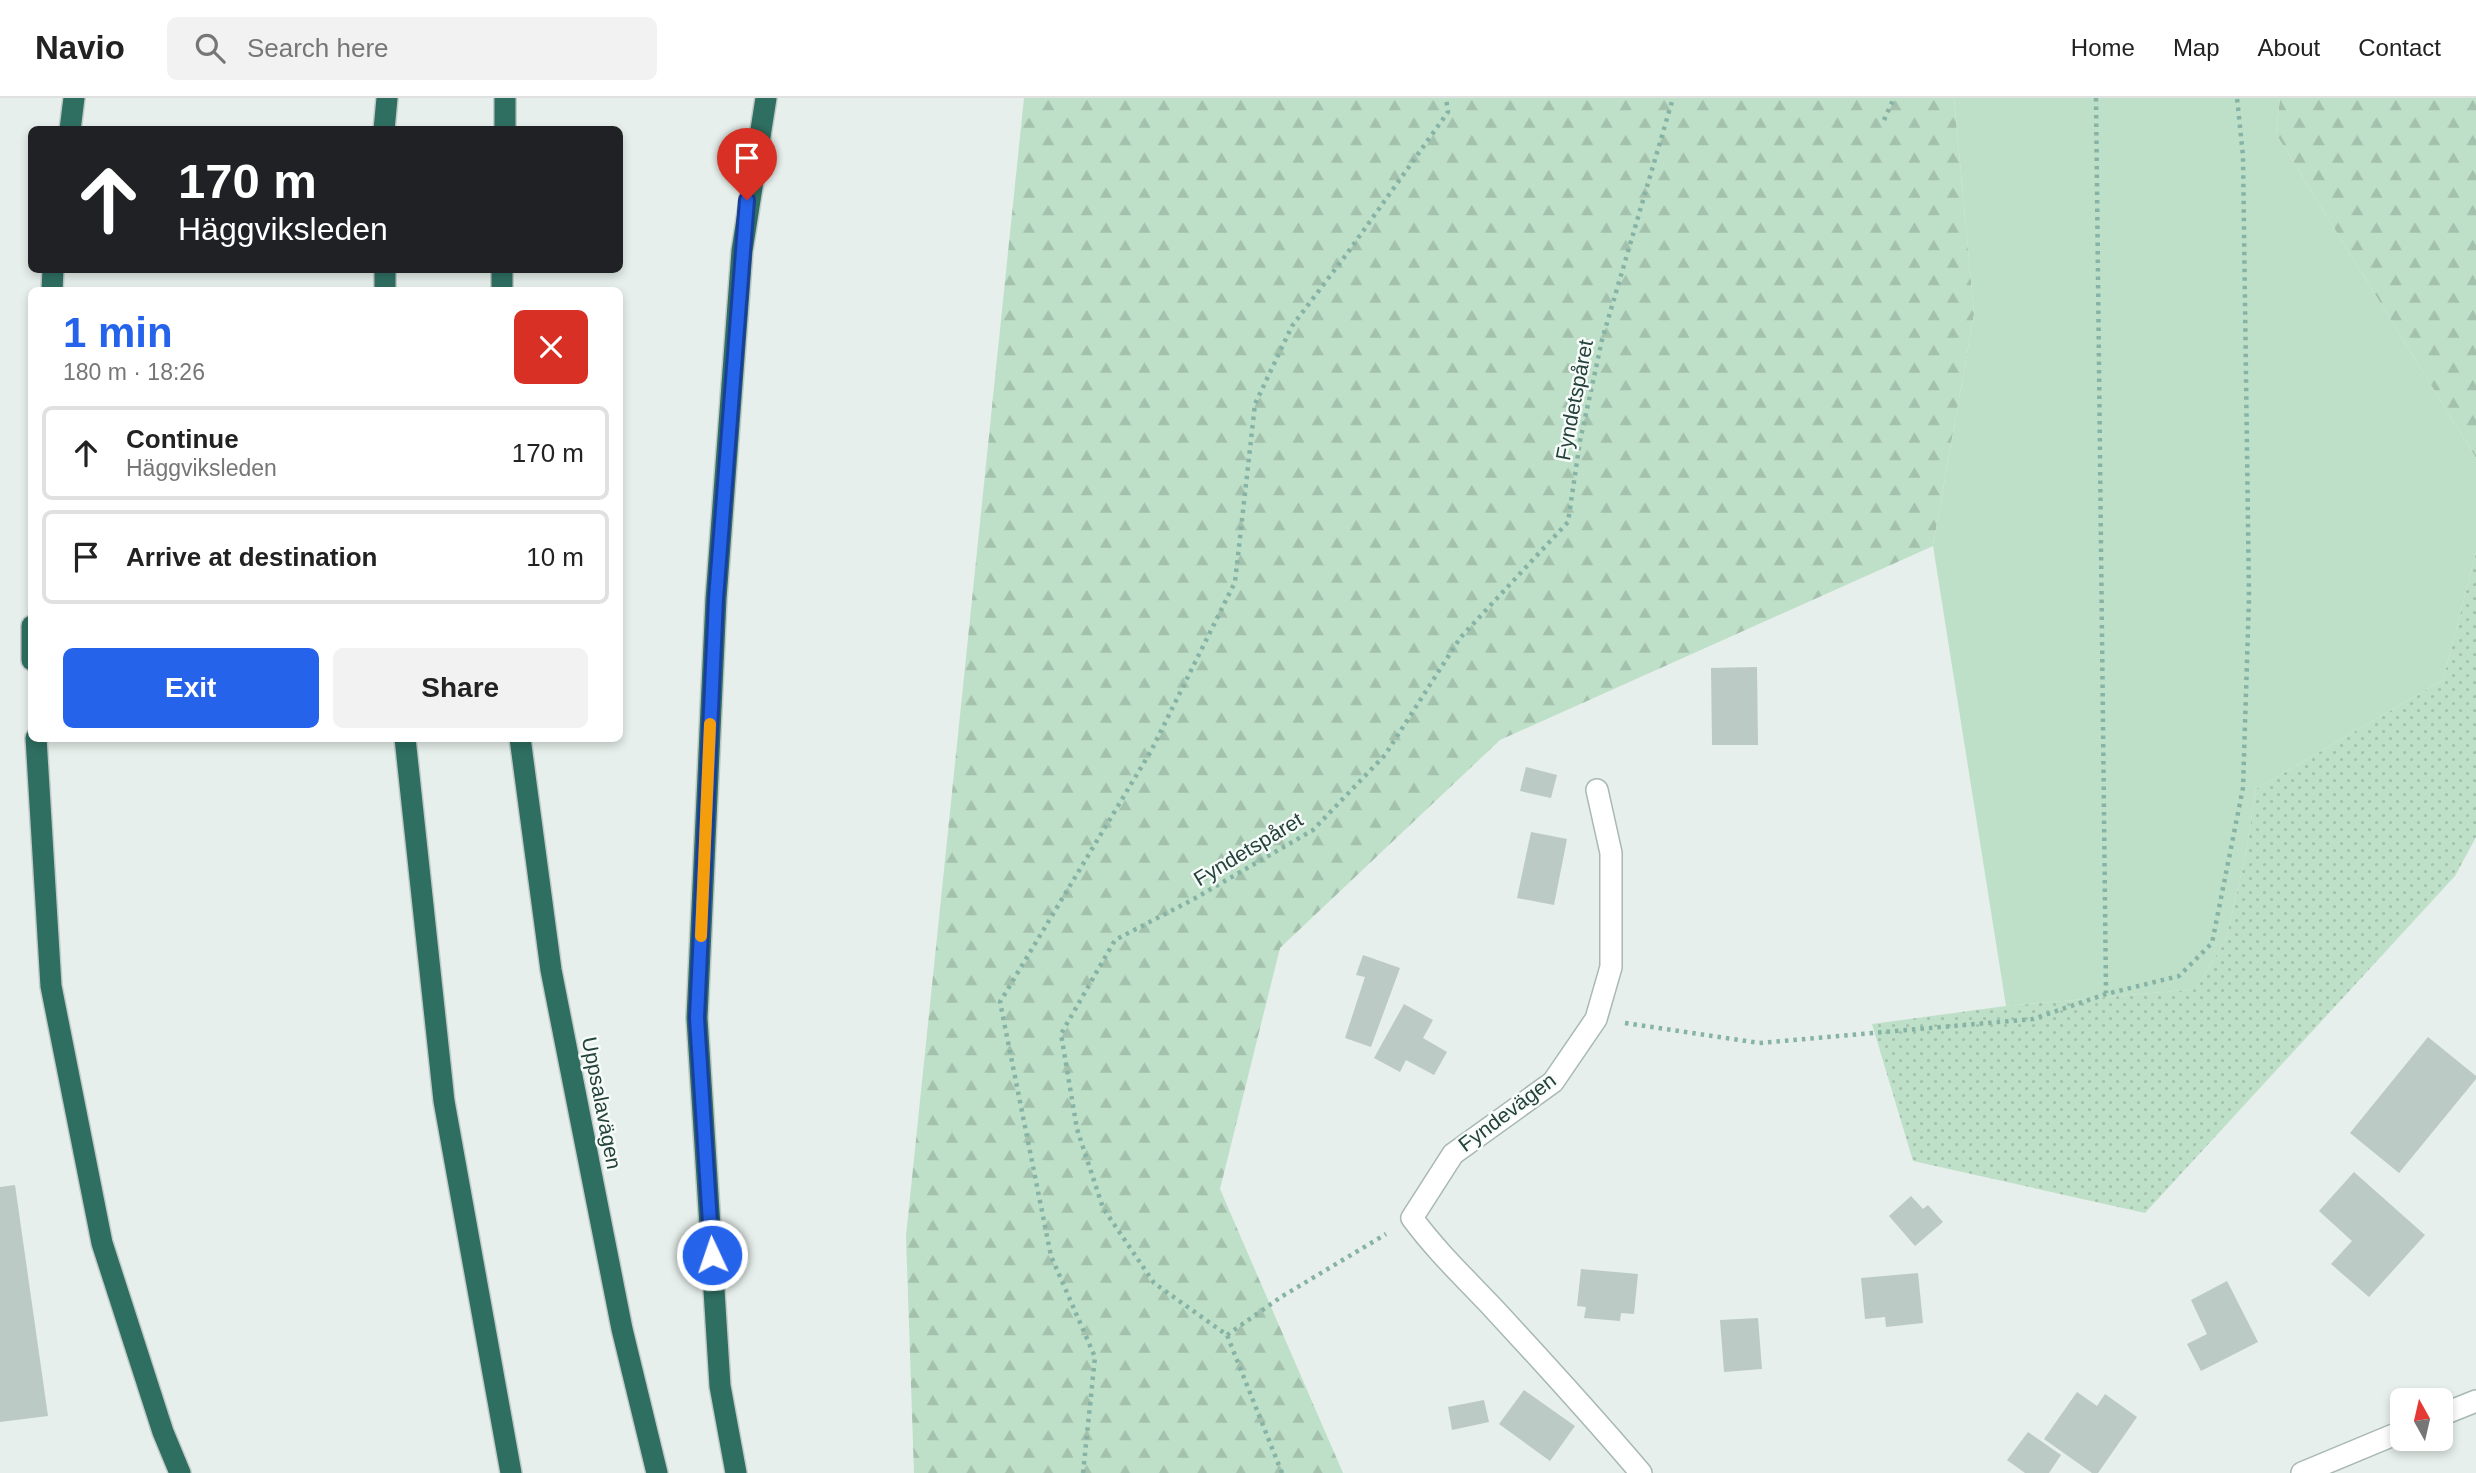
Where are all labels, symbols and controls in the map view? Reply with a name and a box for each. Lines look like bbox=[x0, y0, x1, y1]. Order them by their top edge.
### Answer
search box bbox=[167, 17, 657, 80]
text: Navio bbox=[35, 29, 125, 66]
icon: search bbox=[191, 29, 229, 67]
text: Search here bbox=[247, 33, 389, 63]
text: Home bbox=[2071, 34, 2135, 61]
text: Map bbox=[2173, 34, 2220, 61]
text: About bbox=[2258, 34, 2320, 61]
text: Contact bbox=[2358, 34, 2441, 61]
pin bbox=[717, 128, 777, 200]
icon: arrive bbox=[728, 139, 766, 177]
icon: ahead bbox=[63, 154, 154, 245]
text: 170 m bbox=[178, 154, 317, 208]
text: Häggviksleden bbox=[178, 211, 388, 247]
text: 1 min bbox=[63, 309, 173, 356]
button: close bbox=[514, 310, 588, 384]
street label: Fyndetspåret bbox=[1551, 337, 1597, 462]
text: 180 m · 18:26 bbox=[63, 359, 205, 385]
text: Continue bbox=[126, 424, 239, 454]
icon: ahead bbox=[67, 434, 105, 472]
text: 170 m bbox=[512, 438, 584, 468]
text: Häggviksleden bbox=[126, 455, 277, 481]
icon: arrive bbox=[67, 538, 105, 576]
text: Arrive at destination bbox=[126, 542, 377, 572]
text: 10 m bbox=[526, 542, 584, 572]
button: Exit bbox=[63, 648, 319, 728]
button: Share bbox=[333, 648, 588, 728]
street label: Fyndetspåret bbox=[1190, 807, 1307, 890]
street label: Uppsalavägen bbox=[578, 1035, 626, 1171]
street label: Fyndevägen bbox=[1454, 1068, 1560, 1156]
position arrow bbox=[675, 1218, 749, 1292]
north arrow bbox=[2390, 1388, 2454, 1451]
map controls bbox=[2390, 1388, 2453, 1451]

